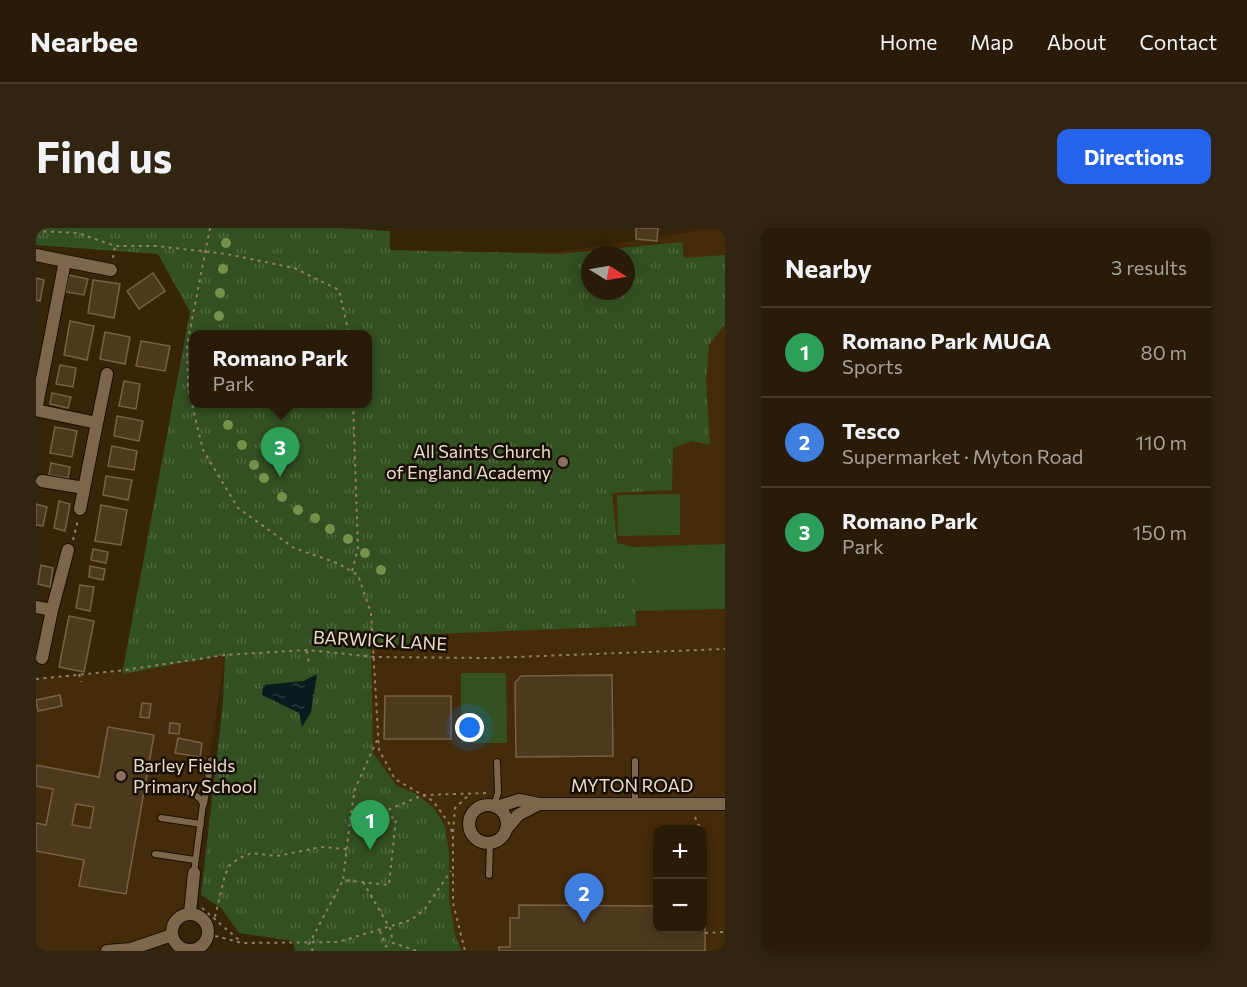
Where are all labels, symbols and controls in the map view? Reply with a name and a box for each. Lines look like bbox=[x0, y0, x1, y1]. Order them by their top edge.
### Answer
text: Nearbee bbox=[30, 24, 138, 58]
text: Home bbox=[880, 29, 937, 54]
text: Map bbox=[970, 29, 1014, 54]
text: About bbox=[1047, 29, 1106, 54]
text: Contact bbox=[1139, 29, 1217, 54]
button: Directions bbox=[1057, 129, 1211, 184]
text: Find us bbox=[36, 130, 172, 182]
north arrow bbox=[581, 246, 635, 300]
text: Nearby bbox=[785, 252, 872, 283]
text: 3 results bbox=[1111, 255, 1187, 279]
text: Romano Park MUGA bbox=[842, 327, 1051, 354]
popup bbox=[189, 330, 372, 408]
text: 1 bbox=[800, 340, 809, 364]
text: 80 m bbox=[1141, 340, 1187, 364]
text: Romano Park bbox=[213, 344, 349, 371]
text: Sports bbox=[842, 354, 903, 378]
text: Park bbox=[213, 371, 254, 395]
text: Tesco bbox=[842, 417, 900, 444]
pin: 3 bbox=[260, 428, 300, 477]
text: 2 bbox=[799, 430, 810, 454]
text: 110 m bbox=[1136, 430, 1187, 454]
place label: All Saints Church of England Academy bbox=[386, 440, 551, 483]
text: Supermarket · Myton Road bbox=[842, 444, 1083, 468]
marker: All Saints Church of England Academy bbox=[556, 455, 570, 469]
text: Romano Park bbox=[842, 507, 978, 534]
text: 3 bbox=[799, 520, 810, 544]
text: 150 m bbox=[1133, 520, 1187, 544]
text: Park bbox=[842, 534, 884, 558]
street label: BARWICK LANE bbox=[313, 626, 448, 654]
your location bbox=[455, 713, 484, 742]
place label: Barley Fields Primary School bbox=[133, 754, 257, 797]
marker: Barley Fields Primary School bbox=[114, 769, 128, 783]
street label: MYTON ROAD bbox=[571, 774, 693, 796]
pin: 1 bbox=[350, 800, 390, 850]
map controls bbox=[653, 825, 707, 933]
button: + bbox=[653, 825, 707, 879]
pin: 2 bbox=[564, 874, 604, 923]
button: − bbox=[653, 879, 707, 933]

